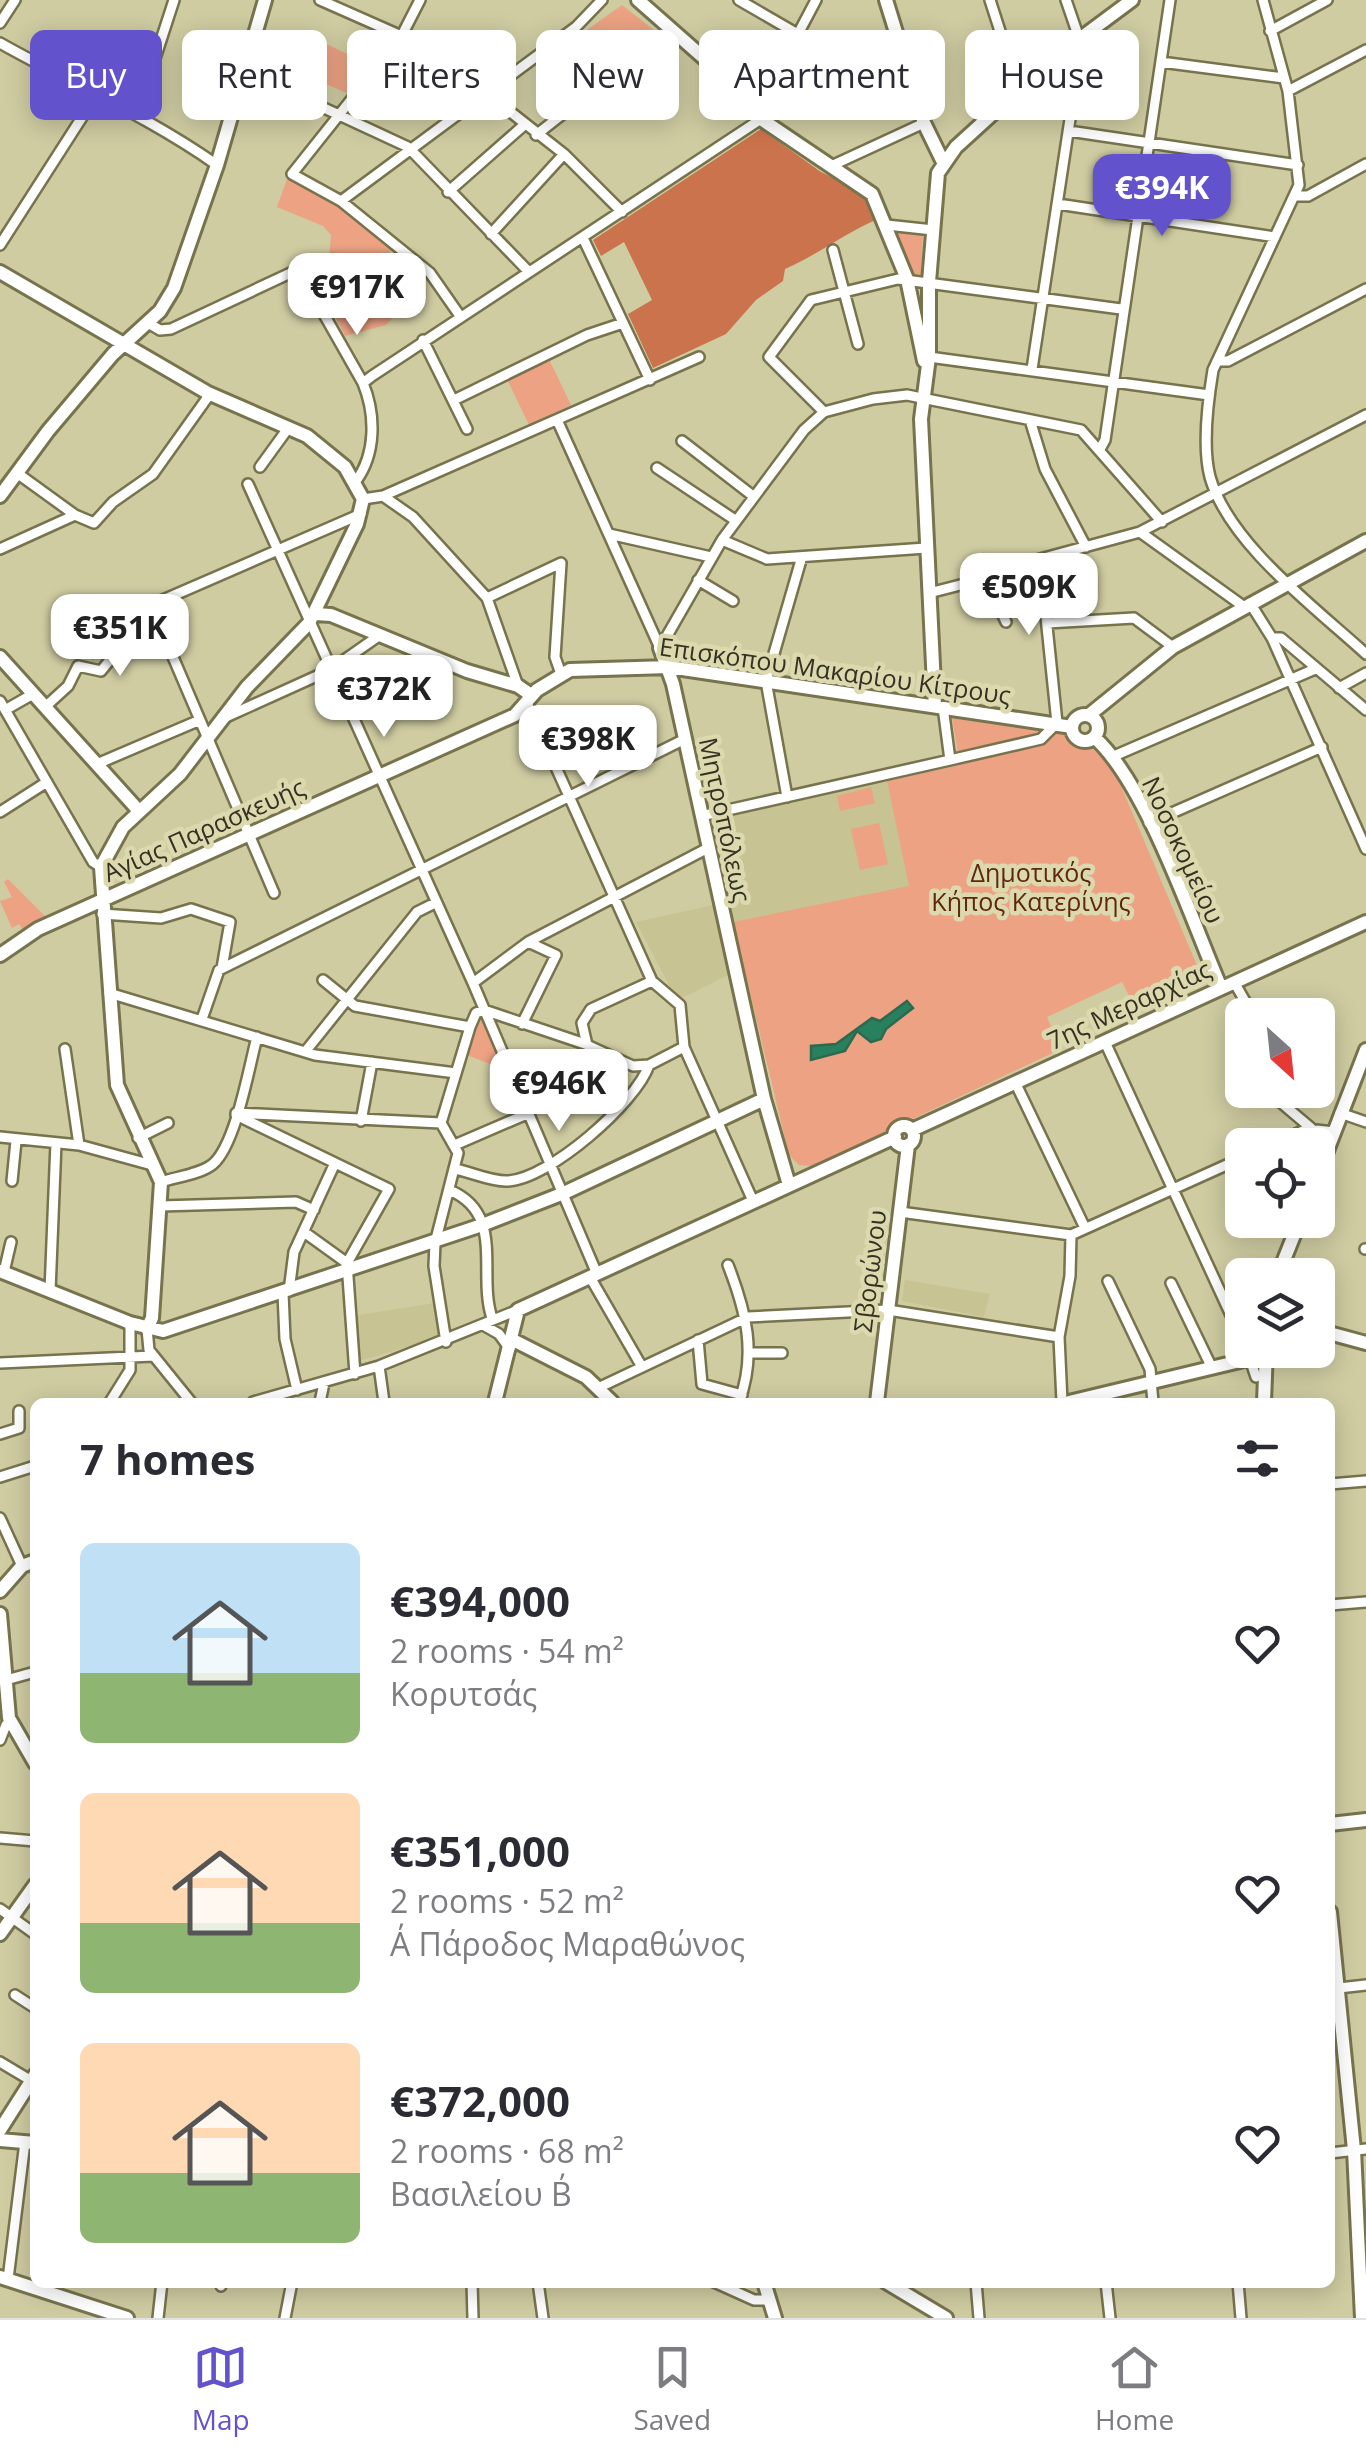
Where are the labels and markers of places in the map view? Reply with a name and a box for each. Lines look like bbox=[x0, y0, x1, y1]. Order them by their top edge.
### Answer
pin: €394K bbox=[1092, 154, 1232, 239]
pin: €917K bbox=[287, 253, 427, 338]
pin: €509K bbox=[959, 553, 1099, 638]
pin: €351K bbox=[50, 594, 190, 679]
pin: €372K bbox=[314, 655, 454, 740]
pin: €398K bbox=[518, 705, 658, 790]
pin: €946K bbox=[489, 1049, 629, 1134]

